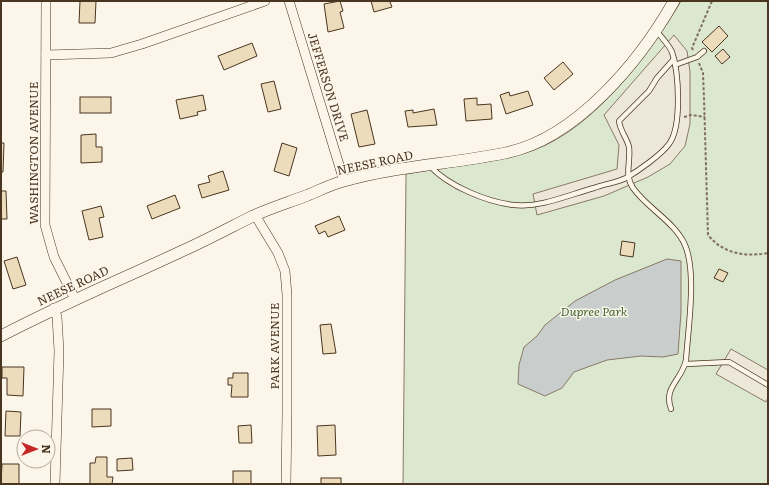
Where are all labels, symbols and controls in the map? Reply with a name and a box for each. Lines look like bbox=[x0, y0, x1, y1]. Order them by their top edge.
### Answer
street label: JEFFERSON DRIVE bbox=[304, 30, 354, 144]
street label: WASHINGTON AVENUE bbox=[24, 81, 42, 224]
street label: NEESE ROAD bbox=[335, 145, 414, 179]
street label: NEESE ROAD bbox=[34, 261, 111, 310]
street label: PARK AVENUE bbox=[265, 302, 283, 389]
park label: Dupree Park bbox=[561, 302, 628, 320]
north arrow bbox=[16, 429, 56, 469]
text: N bbox=[39, 444, 55, 454]

